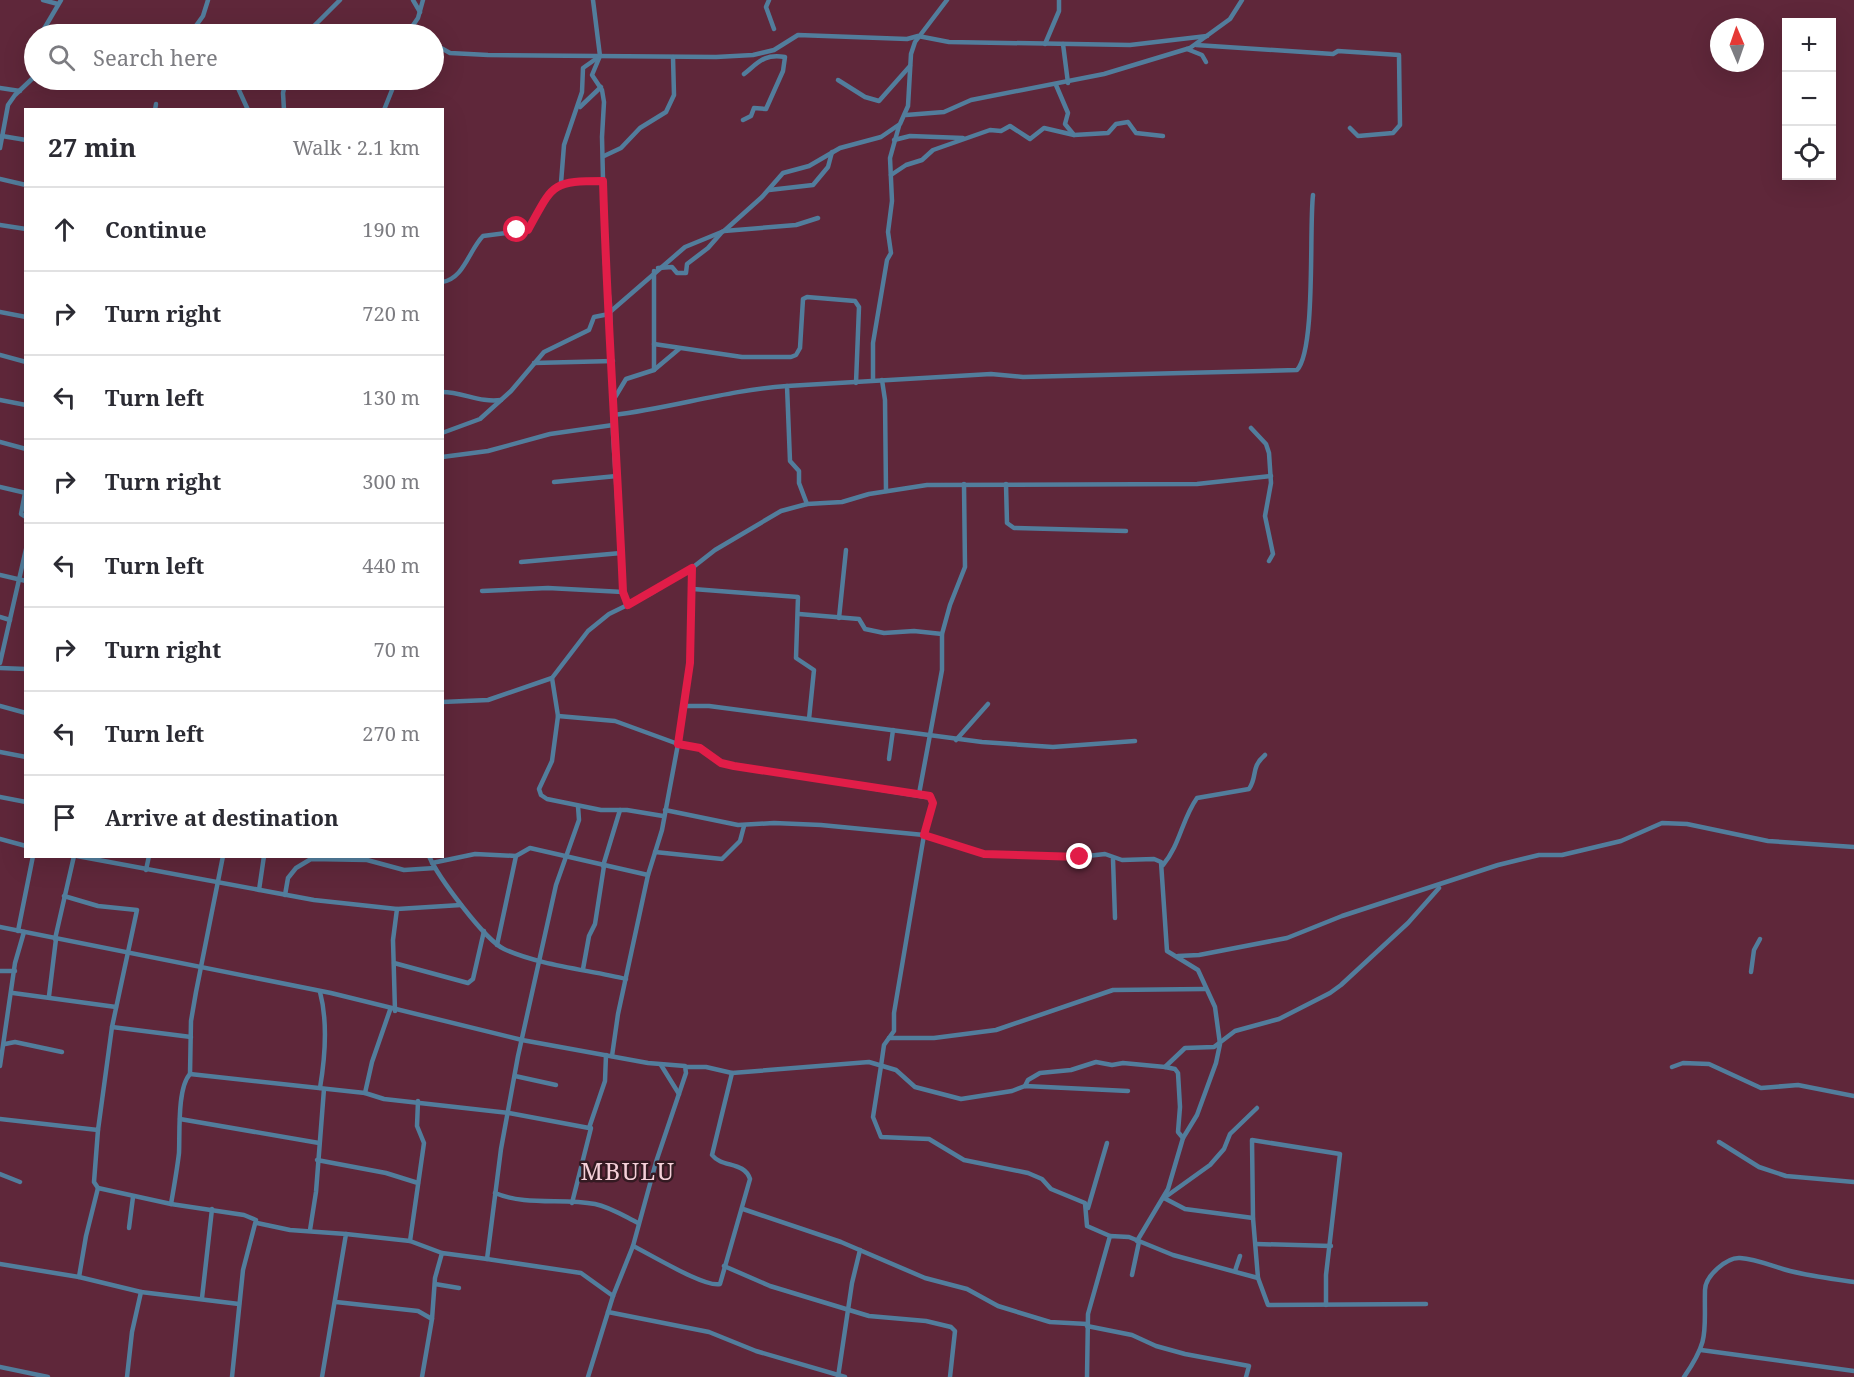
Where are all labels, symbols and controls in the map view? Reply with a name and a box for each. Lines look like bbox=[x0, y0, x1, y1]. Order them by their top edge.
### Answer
north arrow bbox=[1710, 18, 1764, 72]
map controls bbox=[1782, 18, 1836, 180]
button: + bbox=[1782, 18, 1836, 72]
search box bbox=[24, 24, 444, 90]
icon: search bbox=[45, 41, 78, 74]
text: Search here bbox=[93, 42, 218, 72]
button: − bbox=[1782, 72, 1836, 126]
button: locate bbox=[1782, 126, 1836, 180]
text: 27 min bbox=[48, 129, 136, 165]
text: Walk · 2.1 km bbox=[293, 134, 420, 161]
icon: ahead bbox=[48, 213, 81, 246]
text: Continue bbox=[105, 214, 207, 244]
text: 190 m bbox=[362, 216, 420, 243]
route start bbox=[503, 216, 529, 242]
icon: right bbox=[48, 297, 81, 330]
text: Turn right bbox=[105, 298, 221, 328]
text: 720 m bbox=[362, 300, 420, 327]
icon: left bbox=[48, 381, 81, 414]
text: Turn left bbox=[105, 382, 204, 412]
text: 130 m bbox=[362, 384, 420, 411]
icon: right bbox=[48, 465, 81, 498]
text: Turn right bbox=[105, 466, 221, 496]
text: 300 m bbox=[362, 468, 420, 495]
icon: left bbox=[48, 549, 81, 582]
text: Turn left bbox=[105, 550, 204, 580]
text: 440 m bbox=[362, 552, 420, 579]
icon: right bbox=[48, 633, 81, 666]
text: Turn right bbox=[105, 634, 221, 664]
text: 70 m bbox=[374, 636, 420, 663]
icon: left bbox=[48, 717, 81, 750]
text: Turn left bbox=[105, 718, 204, 748]
text: 270 m bbox=[362, 720, 420, 747]
icon: arrive bbox=[48, 801, 81, 834]
text: Arrive at destination bbox=[105, 802, 339, 832]
route end bbox=[1066, 843, 1092, 869]
district label: MBULU bbox=[580, 1154, 676, 1187]

